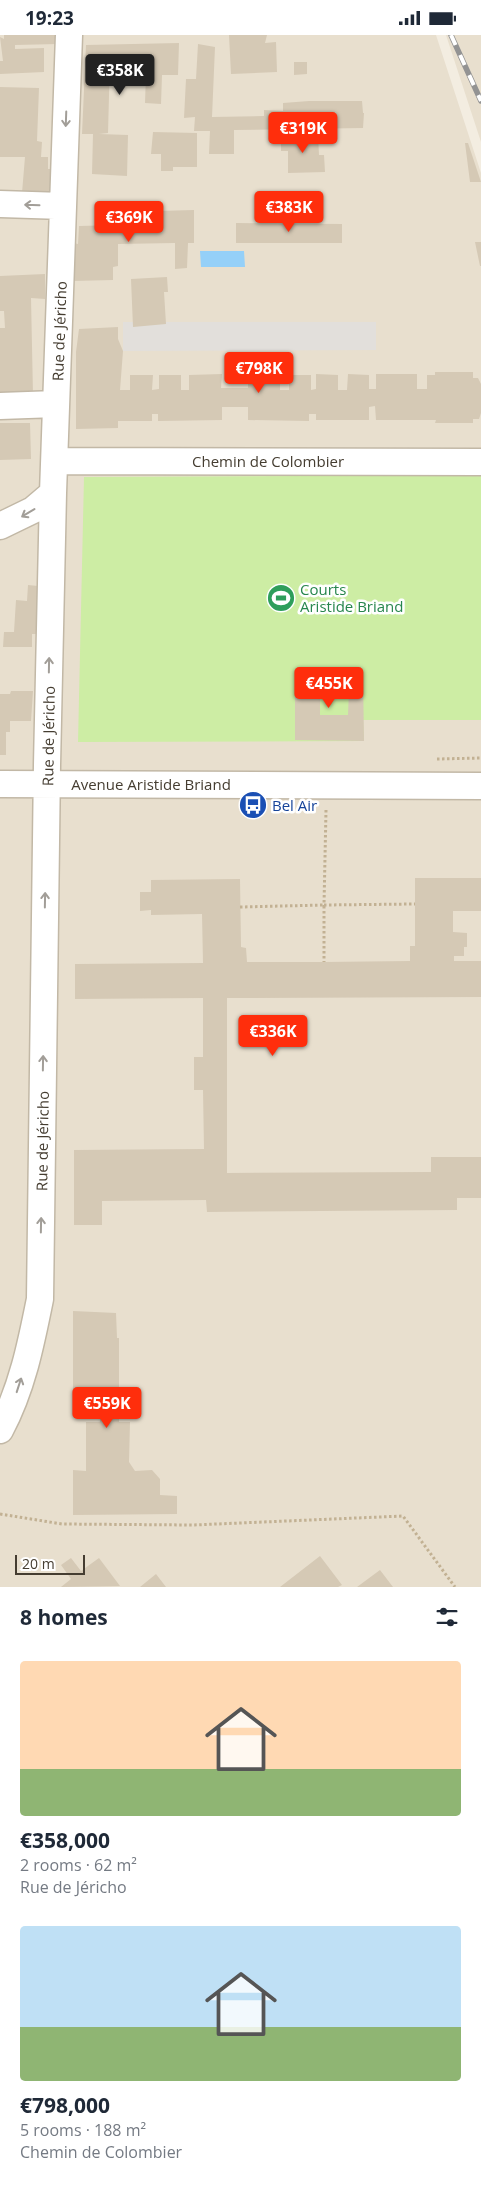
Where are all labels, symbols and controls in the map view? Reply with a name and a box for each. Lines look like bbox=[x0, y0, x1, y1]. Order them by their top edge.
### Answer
text: 19:23 bbox=[25, 5, 74, 31]
pin: €358K bbox=[85, 53, 155, 96]
text: €358K bbox=[96, 59, 144, 81]
one-way arrow bbox=[62, 110, 71, 126]
pin: €319K bbox=[268, 111, 338, 154]
text: €319K bbox=[279, 117, 327, 139]
pin: €383K bbox=[254, 191, 324, 233]
text: €383K bbox=[265, 196, 313, 218]
one-way arrow bbox=[24, 200, 40, 210]
pin: €369K bbox=[94, 201, 164, 243]
text: €369K bbox=[105, 206, 153, 228]
street label: Rue de Jéricho bbox=[47, 281, 71, 381]
pin: €798K bbox=[224, 351, 294, 394]
text: €798K bbox=[235, 357, 283, 379]
street label: Chemin de Colombier bbox=[192, 451, 344, 471]
one-way arrow bbox=[22, 508, 36, 518]
place label: Courts Aristide Briand bbox=[300, 579, 404, 616]
sports icon: Courts Aristide Briand bbox=[266, 583, 296, 613]
one-way arrow bbox=[44, 657, 54, 673]
pin: €455K bbox=[294, 667, 364, 709]
text: €455K bbox=[305, 672, 353, 694]
street label: Rue de Jéricho bbox=[37, 686, 59, 786]
street label: Avenue Aristide Briand bbox=[71, 774, 231, 794]
bus stop icon: Bel Air bbox=[238, 790, 268, 820]
place label: Bel Air bbox=[272, 795, 317, 815]
one-way arrow bbox=[40, 892, 50, 908]
pin: €336K bbox=[238, 1015, 308, 1057]
text: €336K bbox=[249, 1020, 297, 1042]
one-way arrow bbox=[38, 1055, 48, 1071]
street label: Rue de Jéricho bbox=[31, 1091, 53, 1191]
one-way arrow bbox=[36, 1217, 46, 1234]
one-way arrow bbox=[15, 1378, 24, 1393]
pin: €559K bbox=[72, 1387, 142, 1429]
text: €559K bbox=[83, 1392, 131, 1414]
scale bar bbox=[15, 1552, 85, 1575]
text: 20 m bbox=[22, 1554, 55, 1573]
text: 8 homes bbox=[20, 1603, 108, 1631]
icon: filters bbox=[433, 1603, 461, 1631]
icon: home bbox=[196, 1694, 286, 1784]
text: €358,000 bbox=[20, 1826, 110, 1854]
text: 2 rooms · 62 m² bbox=[20, 1854, 137, 1876]
text: Rue de Jéricho bbox=[20, 1876, 127, 1898]
icon: home bbox=[196, 1959, 286, 2049]
text: €798,000 bbox=[20, 2091, 110, 2119]
text: 5 rooms · 188 m² bbox=[20, 2119, 146, 2141]
text: Chemin de Colombier bbox=[20, 2141, 182, 2163]

